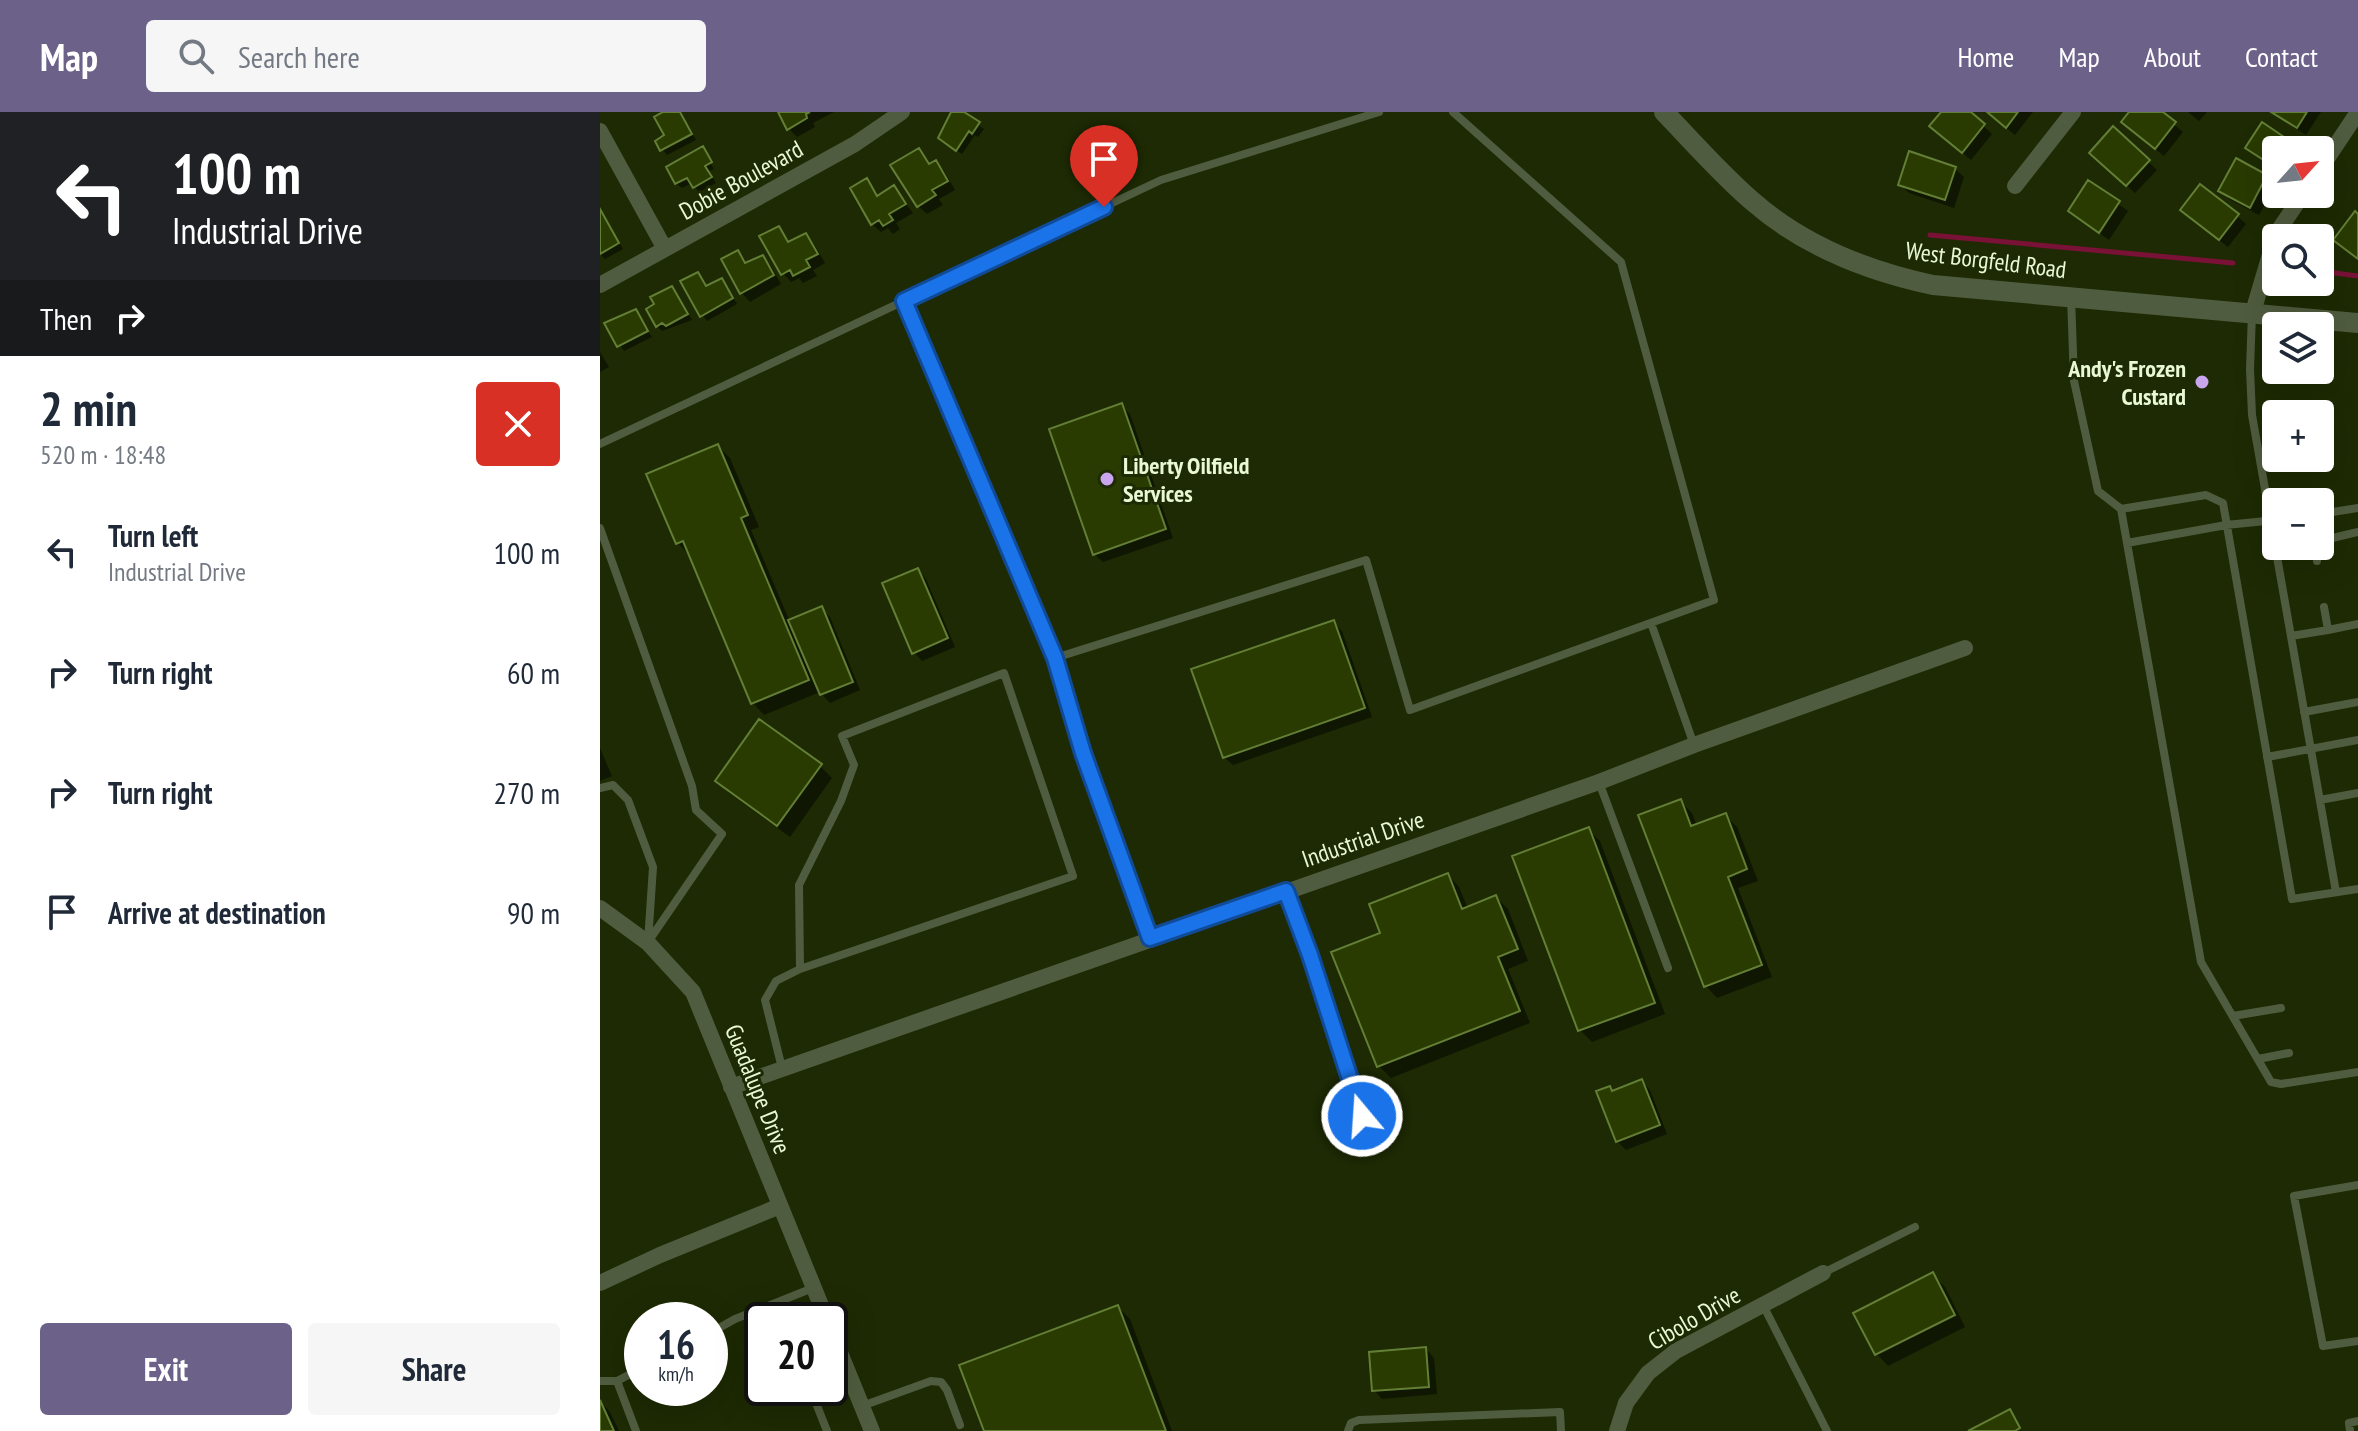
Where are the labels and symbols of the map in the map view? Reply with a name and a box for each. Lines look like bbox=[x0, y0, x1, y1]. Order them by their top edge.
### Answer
pin bbox=[1070, 125, 1138, 207]
street label: Dobie Boulevard bbox=[674, 133, 808, 227]
north arrow bbox=[2262, 136, 2334, 208]
street label: West Borgfeld Road bbox=[1904, 235, 2068, 285]
place label: Andy's Frozen Custard bbox=[2067, 353, 2186, 412]
marker: Andy's Frozen Custard bbox=[2193, 373, 2211, 391]
place label: Liberty Oilfield Services bbox=[1123, 450, 1249, 509]
marker: Liberty Oilfield Services bbox=[1098, 470, 1116, 488]
street label: Industrial Drive bbox=[1298, 804, 1428, 874]
street label: Guadalupe Drive bbox=[718, 1020, 798, 1158]
position arrow bbox=[1320, 1074, 1404, 1158]
street label: Cibolo Drive bbox=[1642, 1279, 1746, 1357]
speed limit sign: 20 bbox=[744, 1302, 848, 1406]

